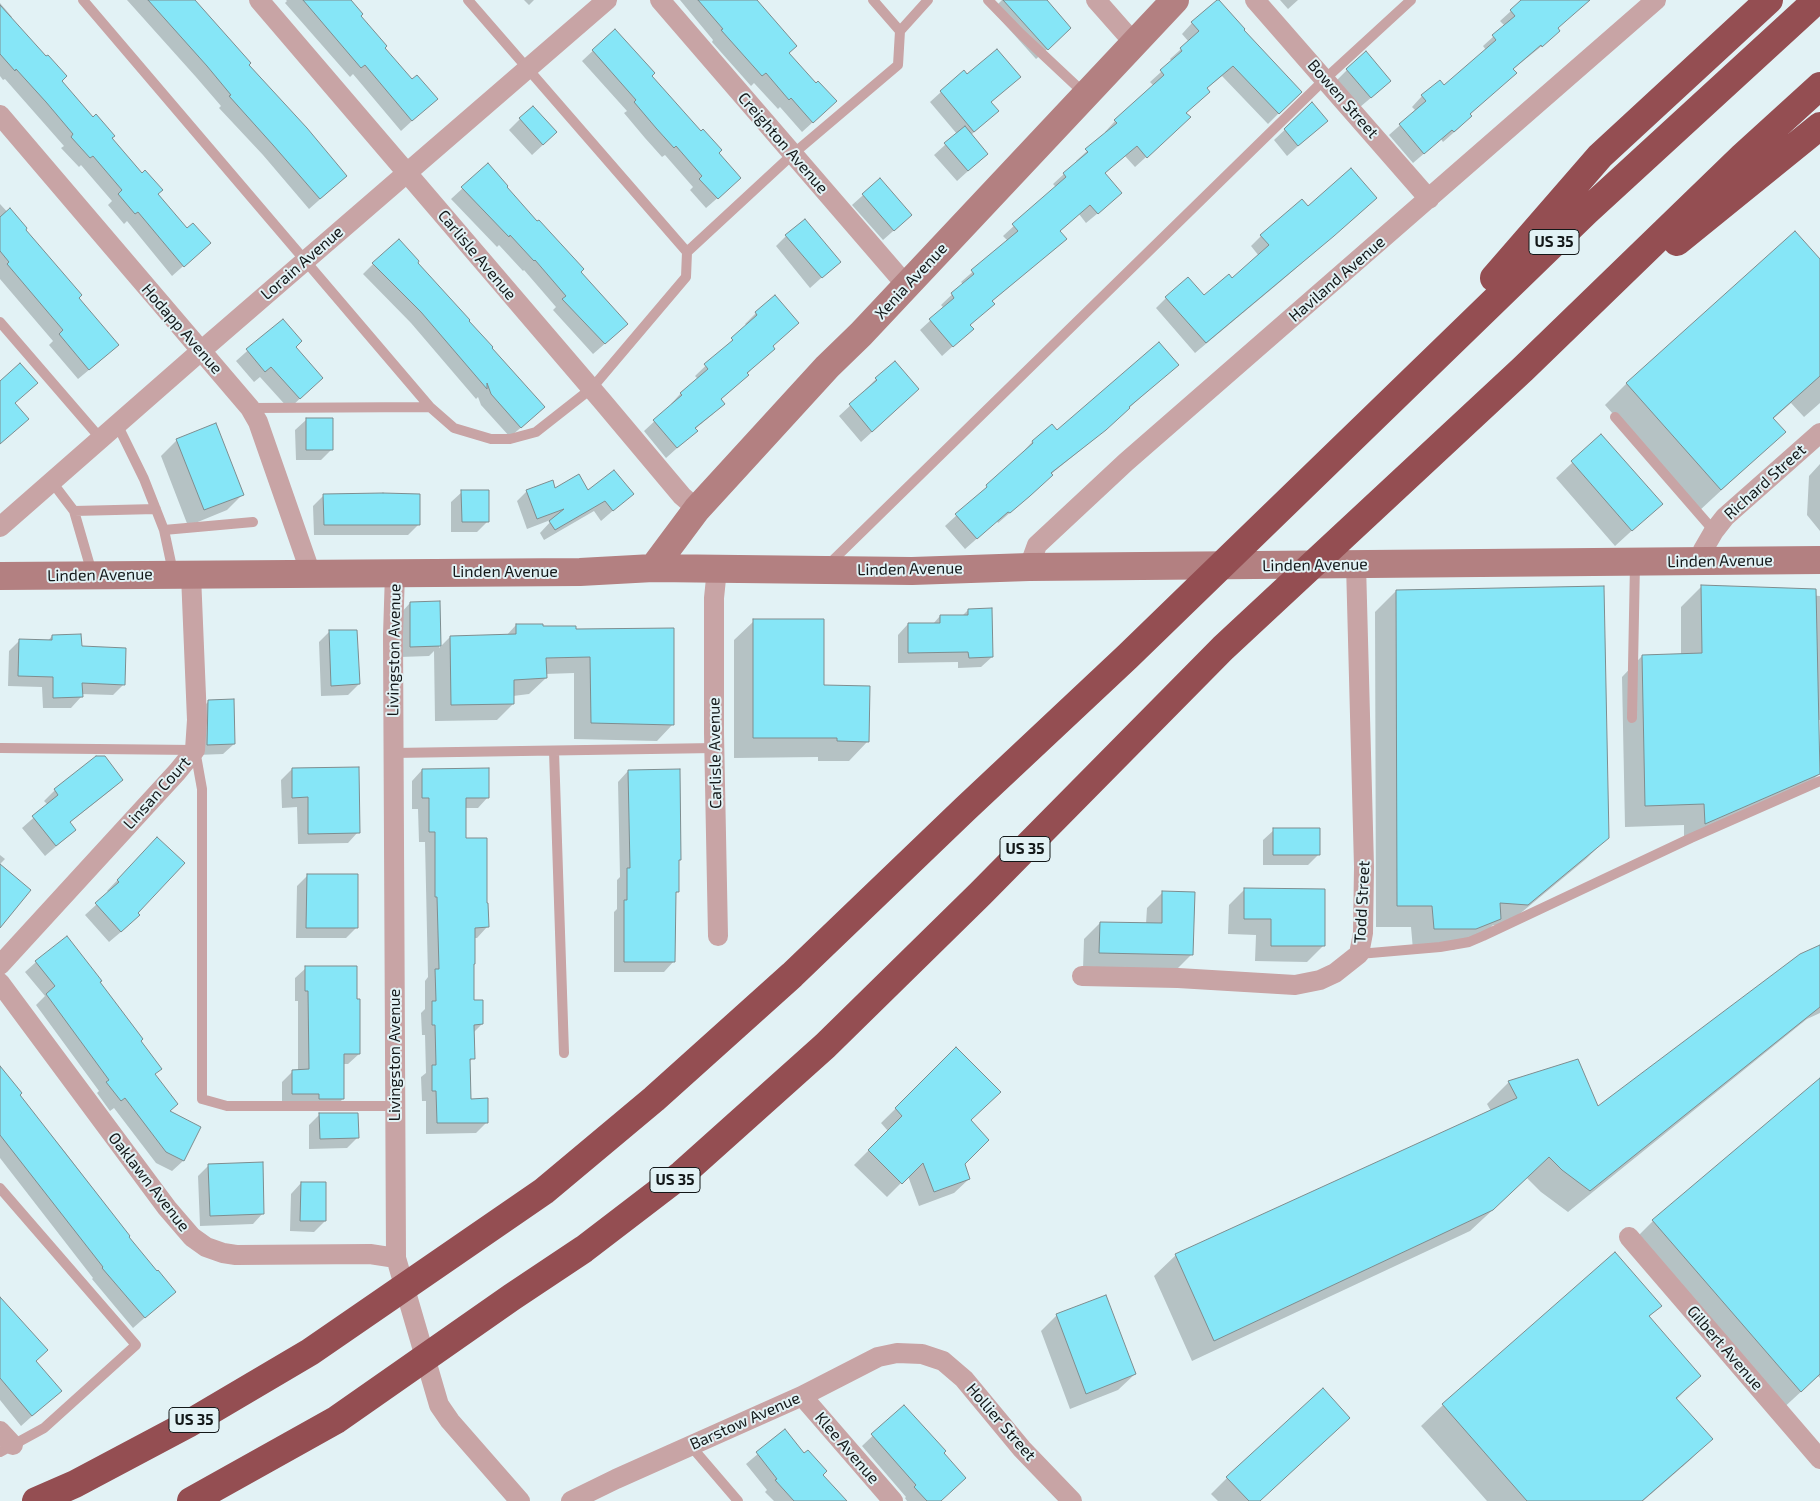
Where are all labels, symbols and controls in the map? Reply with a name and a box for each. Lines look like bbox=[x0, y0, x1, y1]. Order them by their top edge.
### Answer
street label: Bowen Street bbox=[1304, 56, 1382, 142]
street label: Creighton Avenue bbox=[734, 88, 832, 198]
street label: Carlisle Avenue bbox=[434, 206, 520, 304]
street label: Lorain Avenue bbox=[257, 222, 347, 304]
road number: US 35 bbox=[1529, 230, 1579, 254]
street label: Haviland Avenue bbox=[1285, 232, 1389, 326]
street label: Xenia Avenue bbox=[871, 239, 951, 323]
street label: Hodapp Avenue bbox=[138, 280, 226, 378]
street label: Richard Street bbox=[1720, 440, 1810, 524]
street label: Linden Avenue bbox=[1667, 550, 1773, 572]
street label: Linden Avenue bbox=[1262, 554, 1368, 576]
street label: Linden Avenue bbox=[857, 558, 963, 580]
street label: Linden Avenue bbox=[452, 562, 558, 582]
street label: Linden Avenue bbox=[47, 564, 153, 586]
street label: Livingston Avenue bbox=[383, 584, 405, 716]
street label: Carlisle Avenue bbox=[704, 697, 726, 809]
street label: Linsan Court bbox=[119, 753, 195, 833]
road number: US 35 bbox=[1000, 836, 1050, 862]
street label: Todd Street bbox=[1350, 860, 1374, 944]
street label: Livingston Avenue bbox=[385, 989, 405, 1121]
street label: Oaklawn Avenue bbox=[104, 1128, 194, 1236]
road number: US 35 bbox=[650, 1168, 700, 1192]
street label: Gilbert Avenue bbox=[1683, 1302, 1767, 1394]
street label: Hollier Street bbox=[962, 1379, 1040, 1465]
street label: Barstow Avenue bbox=[687, 1388, 803, 1454]
road number: US 35 bbox=[169, 1408, 219, 1432]
street label: Klee Avenue bbox=[811, 1408, 883, 1488]

